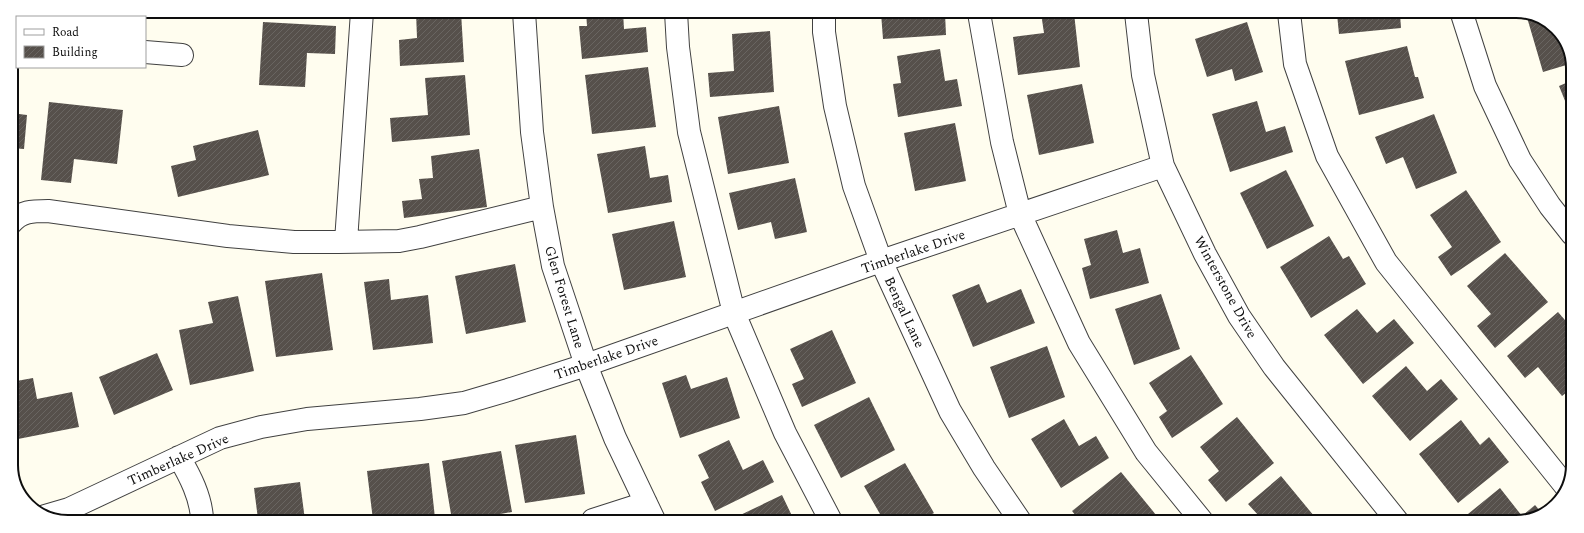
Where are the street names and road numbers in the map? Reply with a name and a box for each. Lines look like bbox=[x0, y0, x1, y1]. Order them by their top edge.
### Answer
street label: Timberlake Drive bbox=[858, 224, 968, 279]
street label: Winterstone Drive bbox=[1189, 232, 1263, 343]
street label: Glen Forest Lane bbox=[539, 243, 590, 351]
street label: Bengal Lane bbox=[879, 273, 930, 352]
street label: Timberlake Drive bbox=[551, 330, 661, 385]
street label: Timberlake Drive bbox=[124, 428, 232, 491]

